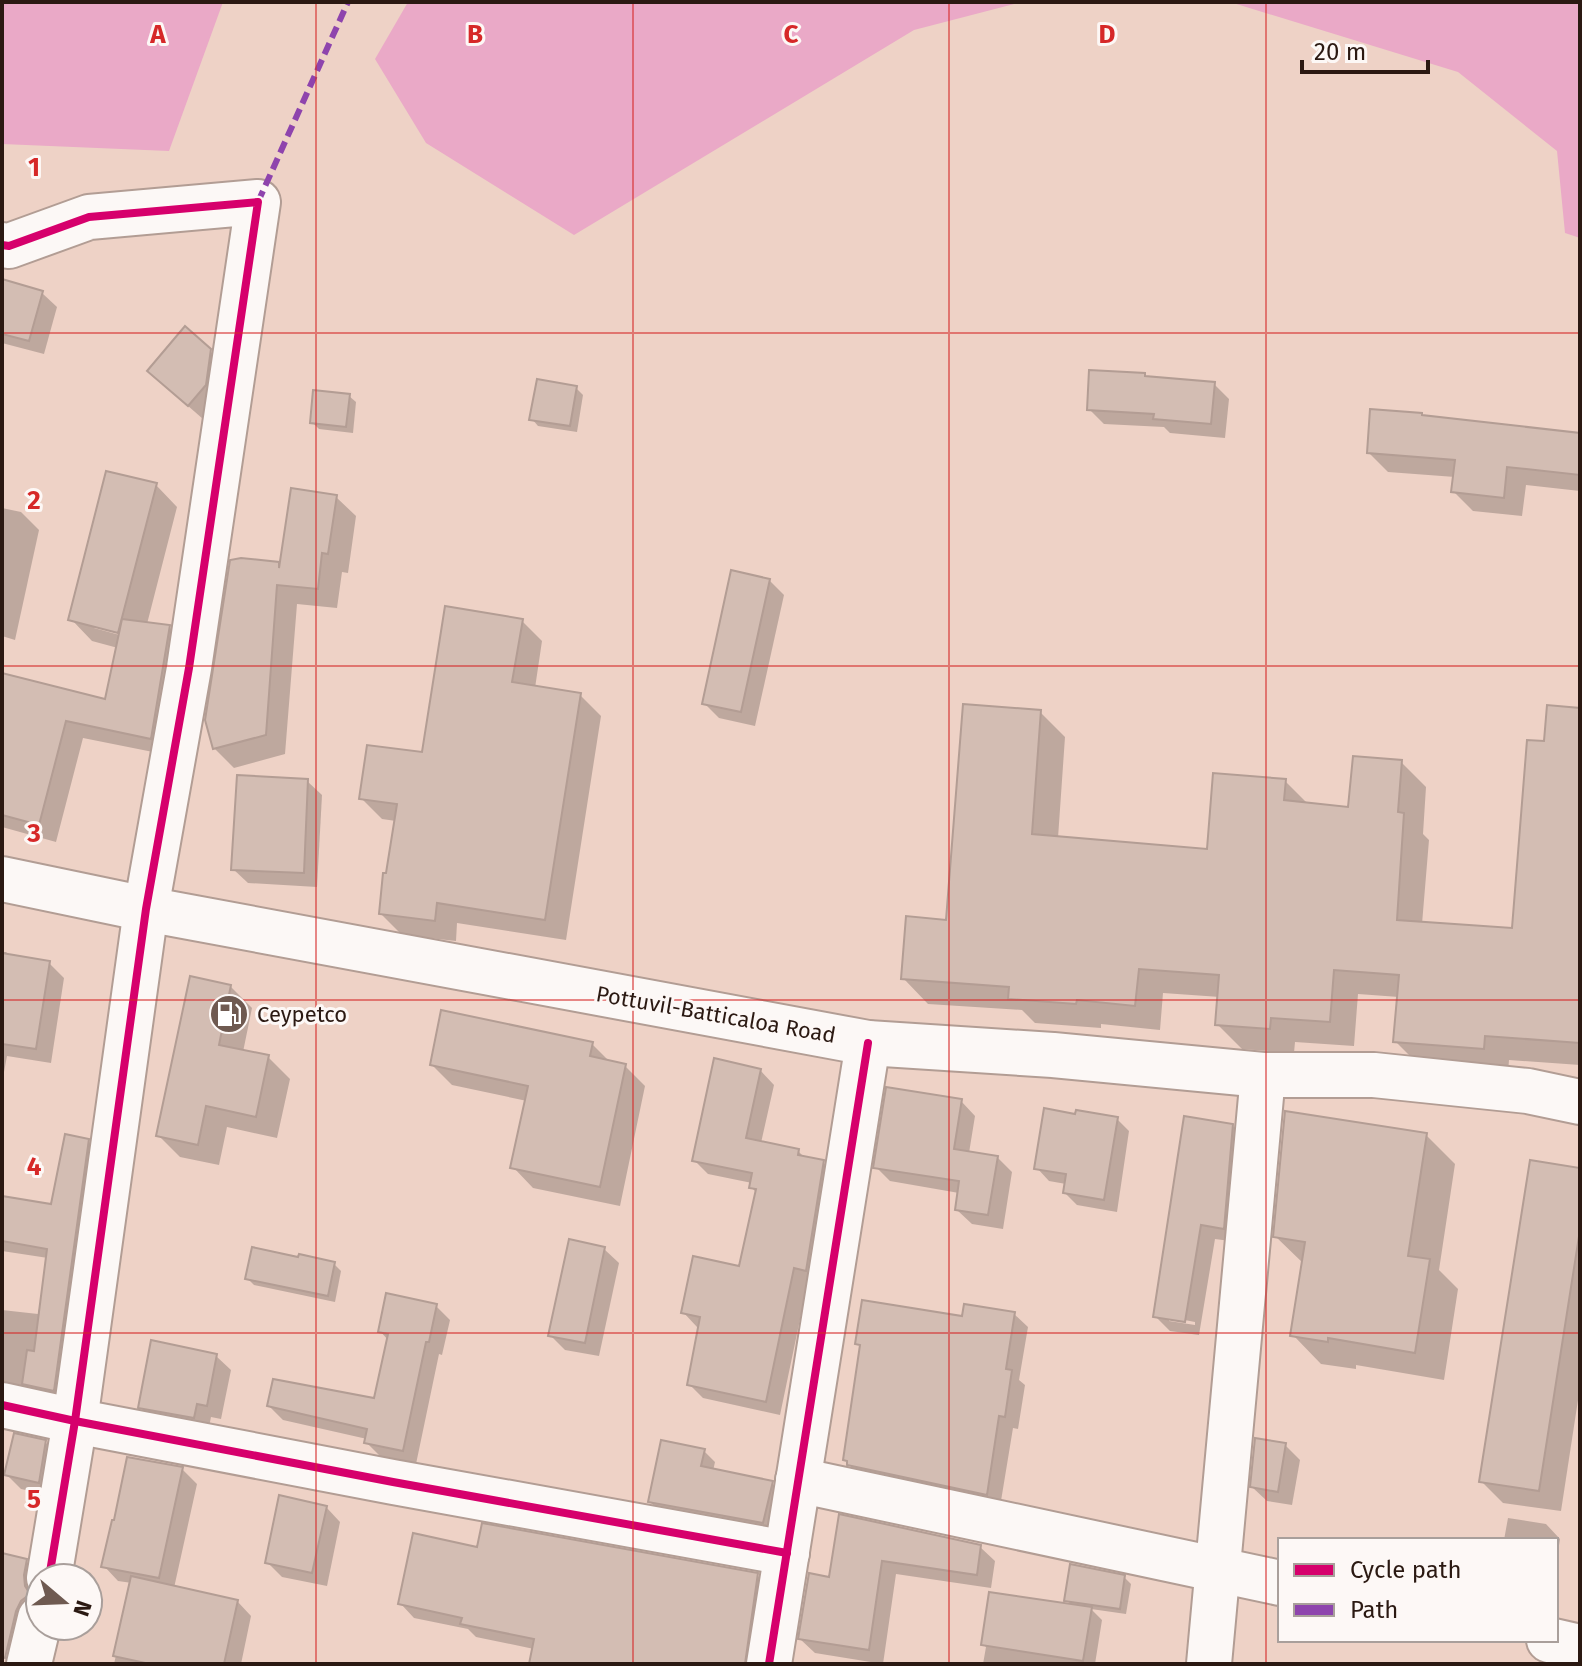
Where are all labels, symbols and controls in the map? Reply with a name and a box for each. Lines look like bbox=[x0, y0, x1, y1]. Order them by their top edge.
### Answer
text: A bbox=[149, 19, 166, 50]
text: B bbox=[467, 19, 483, 50]
text: C bbox=[784, 19, 799, 50]
text: D bbox=[1099, 19, 1116, 50]
scale bar bbox=[1302, 24, 1428, 74]
text: 20 m bbox=[1314, 38, 1366, 66]
text: 1 bbox=[28, 152, 40, 183]
text: 2 bbox=[27, 485, 41, 516]
text: 3 bbox=[26, 818, 41, 849]
street label: Pottuvil-Batticaloa Road bbox=[594, 980, 838, 1049]
fuel station icon: Ceypetco bbox=[208, 993, 250, 1035]
place label: Ceypetco bbox=[257, 1001, 347, 1028]
text: 4 bbox=[27, 1151, 42, 1182]
text: 5 bbox=[27, 1484, 41, 1515]
legend bbox=[1278, 1538, 1558, 1642]
text: Cycle path bbox=[1350, 1556, 1462, 1584]
north arrow bbox=[24, 1562, 104, 1642]
text: Path bbox=[1350, 1596, 1398, 1624]
text: N bbox=[67, 1597, 98, 1620]

